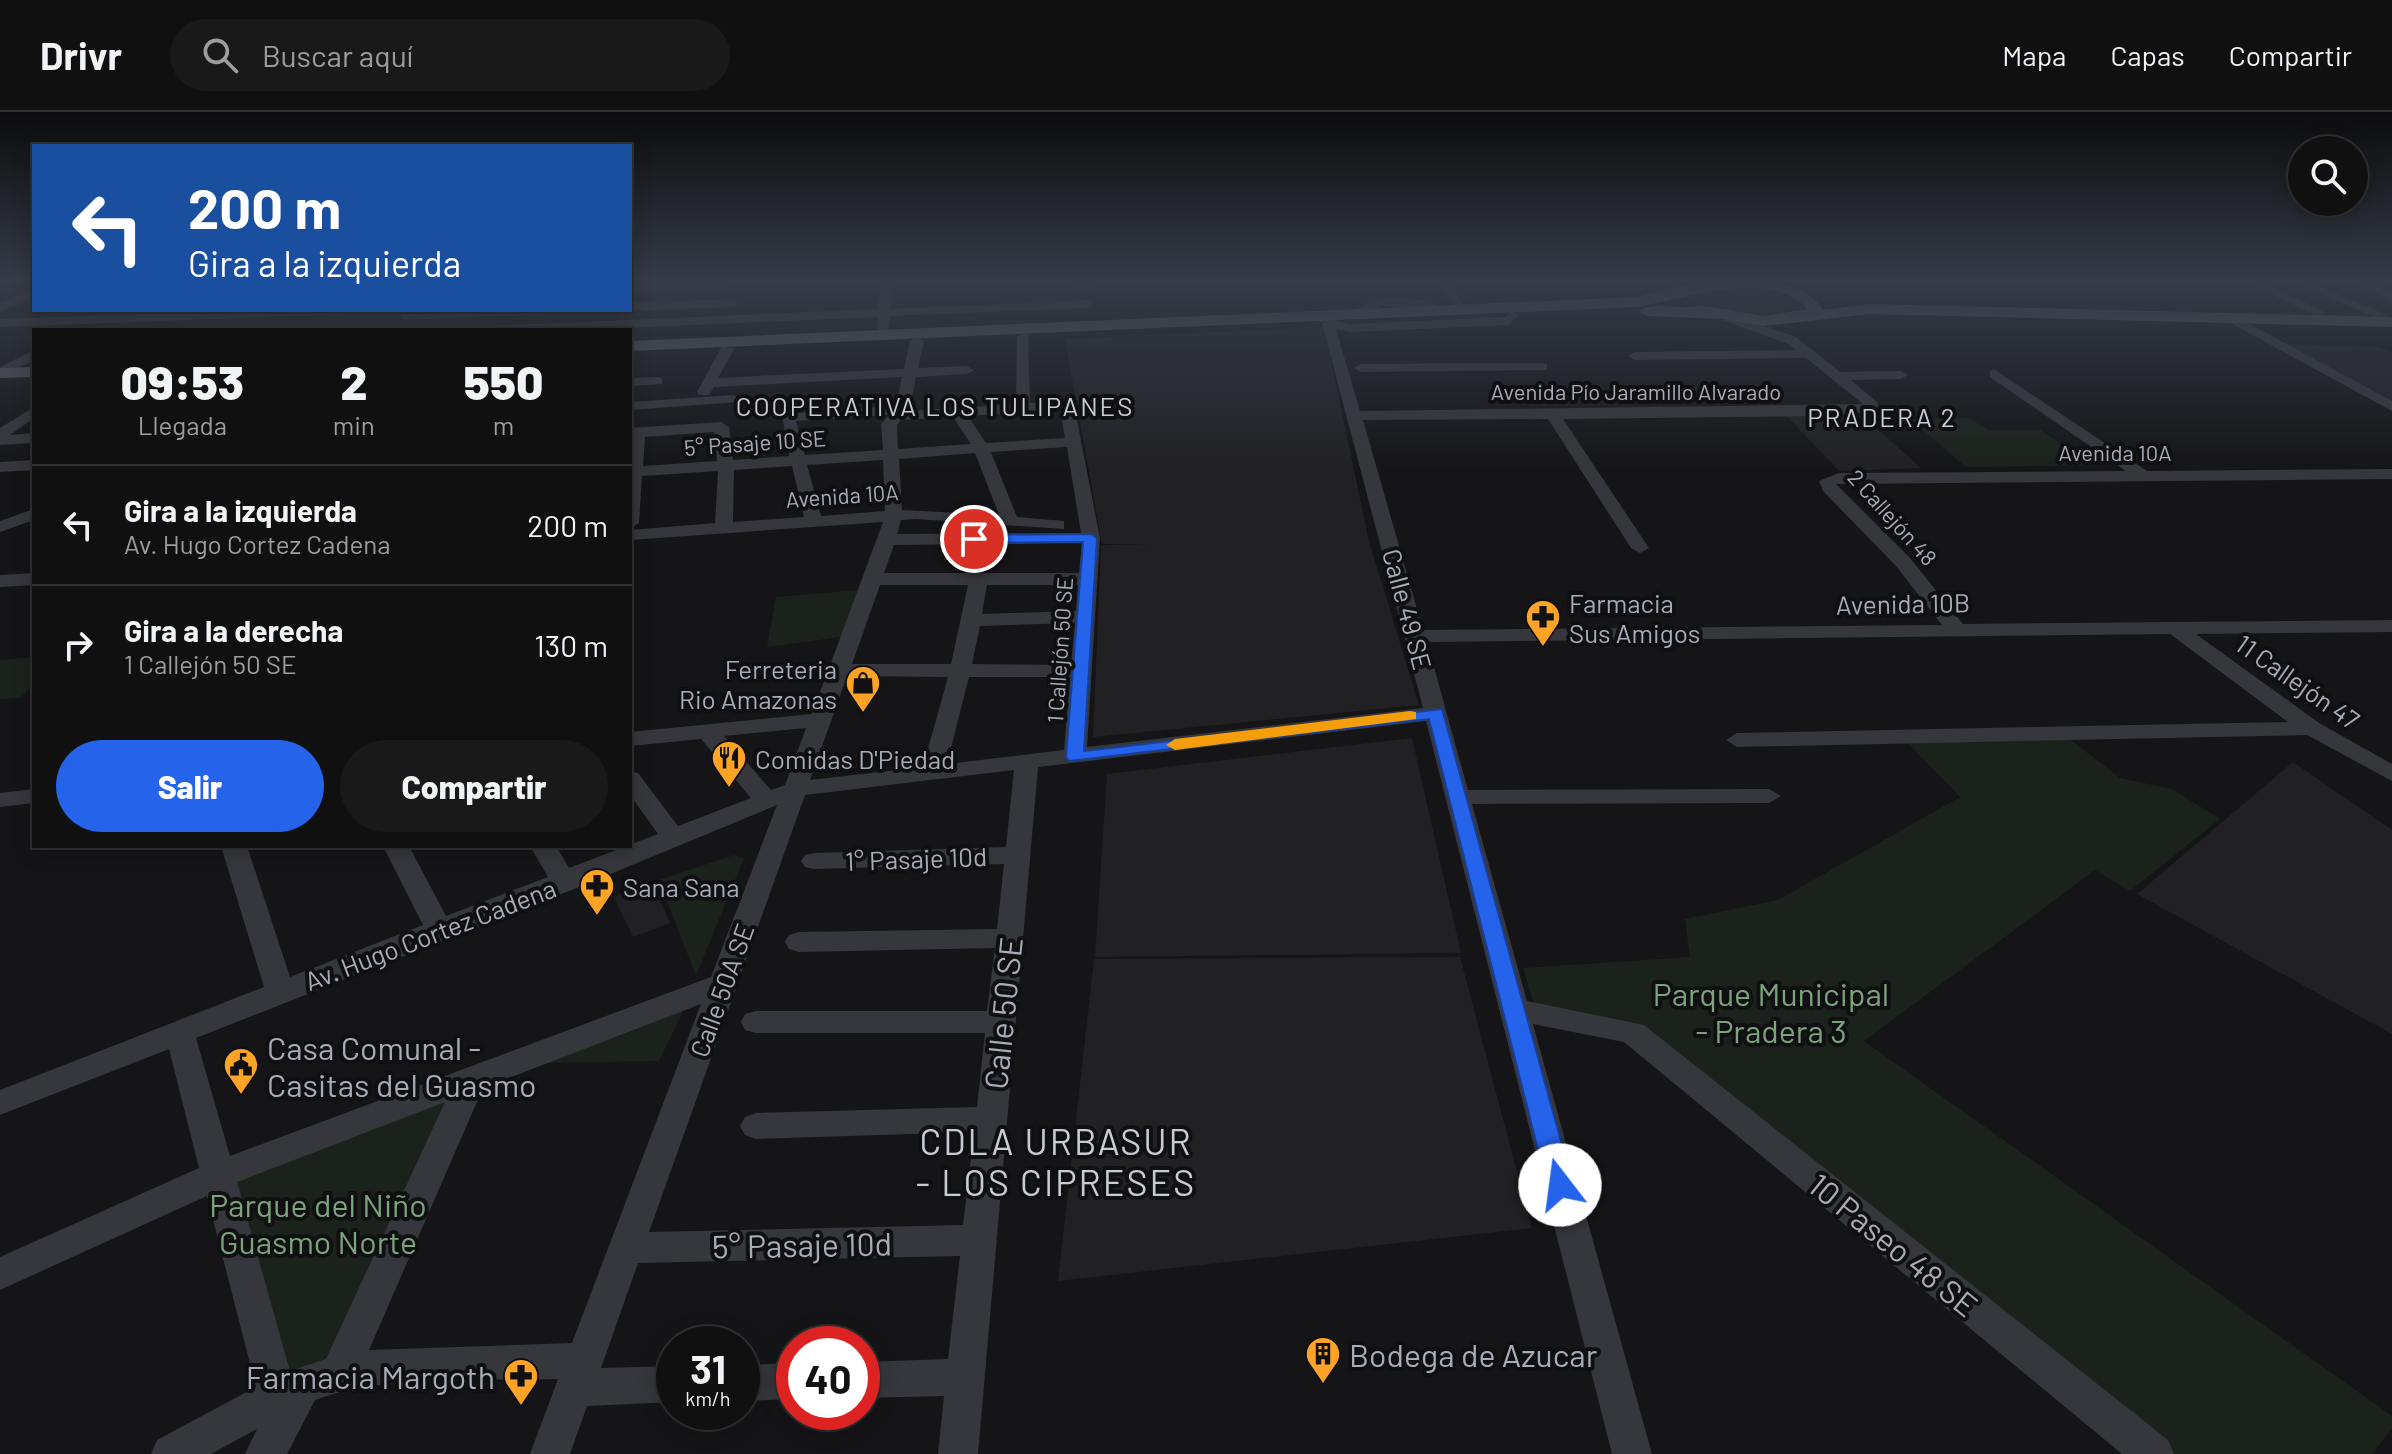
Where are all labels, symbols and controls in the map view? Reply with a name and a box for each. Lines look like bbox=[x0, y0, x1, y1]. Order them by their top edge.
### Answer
search box bbox=[170, 19, 730, 91]
text: Drivr bbox=[40, 32, 122, 78]
icon: search bbox=[198, 33, 242, 77]
text: Buscar aquí bbox=[262, 37, 413, 73]
text: Mapa bbox=[2002, 38, 2066, 72]
text: Capas bbox=[2110, 38, 2185, 72]
text: Compartir bbox=[2229, 38, 2352, 72]
map controls bbox=[2288, 136, 2368, 216]
button: search bbox=[2288, 136, 2368, 216]
text: 200 m bbox=[188, 173, 341, 240]
icon: left bbox=[56, 176, 160, 280]
text: Gira a la izquierda bbox=[188, 241, 461, 284]
text: 09:53 bbox=[121, 352, 244, 410]
text: 2 bbox=[340, 352, 367, 410]
text: 550 bbox=[463, 352, 543, 410]
street label: Avenida Pío Jaramillo Alvarado bbox=[1491, 378, 1781, 404]
district label: COOPERATIVA LOS TULIPANES bbox=[736, 390, 1134, 421]
district label: PRADERA 2 bbox=[1807, 401, 1957, 432]
text: Llegada bbox=[138, 409, 227, 440]
text: min bbox=[333, 409, 375, 440]
text: m bbox=[493, 409, 514, 440]
street label: 5° Pasaje 10 SE bbox=[683, 424, 827, 460]
street label: Avenida 10A bbox=[2058, 439, 2172, 465]
street label: 2 Callejón 48 bbox=[1843, 464, 1943, 570]
street label: Avenida 10A bbox=[785, 478, 899, 512]
text: Gira a la izquierda bbox=[124, 492, 357, 528]
icon: left bbox=[56, 503, 100, 547]
pin bbox=[940, 505, 1008, 573]
text: 200 m bbox=[527, 507, 608, 543]
icon: arrive bbox=[952, 517, 996, 561]
text: Av. Hugo Cortez Cadena bbox=[124, 528, 391, 559]
street label: Calle 49 SE bbox=[1377, 545, 1439, 673]
street label: 1 Callejón 50 SE bbox=[1041, 576, 1077, 724]
street label: Avenida 10B bbox=[1836, 586, 1970, 620]
place label: Farmacia Sus Amigos bbox=[1569, 587, 1700, 648]
pharmacy icon: Farmacia Sus Amigos bbox=[1524, 598, 1562, 648]
text: Gira a la derecha bbox=[124, 612, 343, 648]
icon: right bbox=[56, 623, 100, 667]
text: 130 m bbox=[534, 627, 608, 663]
street label: 11 Callejón 47 bbox=[2230, 627, 2366, 735]
text: 1 Callejón 50 SE bbox=[124, 648, 297, 679]
place label: Ferreteria Rio Amazonas bbox=[679, 653, 837, 714]
shop icon: Ferreteria Rio Amazonas bbox=[844, 664, 882, 714]
restaurant icon: Comidas D'Piedad bbox=[710, 739, 748, 789]
button: Salir bbox=[56, 740, 324, 832]
button: Compartir bbox=[340, 740, 608, 832]
place label: Comidas D'Piedad bbox=[755, 743, 955, 774]
street label: 1° Pasaje 10d bbox=[844, 840, 988, 876]
pharmacy icon: Sana Sana bbox=[578, 867, 616, 917]
place label: Sana Sana bbox=[623, 871, 740, 902]
street label: Av. Hugo Cortez Cadena bbox=[300, 872, 560, 996]
street label: Calle 50A SE bbox=[683, 919, 759, 1061]
street label: Calle 50 SE bbox=[975, 935, 1029, 1091]
park label: Parque Municipal - Pradera 3 bbox=[1653, 974, 1889, 1049]
place label: Casa Comunal - Casitas del Guasmo bbox=[267, 1028, 536, 1103]
public building icon: Casa Comunal - Casitas del Guasmo bbox=[222, 1046, 260, 1096]
district label: CDLA URBASUR - LOS CIPRESES bbox=[916, 1119, 1196, 1203]
position arrow bbox=[1518, 1143, 1602, 1227]
street label: 10 Paseo 48 SE bbox=[1802, 1164, 1986, 1324]
park label: Parque del Niño Guasmo Norte bbox=[209, 1185, 427, 1260]
street label: 5° Pasaje 10d bbox=[712, 1223, 892, 1265]
speed limit sign: 40 bbox=[776, 1326, 880, 1430]
building icon: Bodega de Azucar bbox=[1304, 1335, 1342, 1385]
place label: Bodega de Azucar bbox=[1349, 1335, 1598, 1373]
text: 31 bbox=[690, 1344, 726, 1392]
place label: Farmacia Margoth bbox=[246, 1357, 495, 1395]
pharmacy icon: Farmacia Margoth bbox=[502, 1357, 540, 1407]
text: km/h bbox=[685, 1386, 731, 1410]

